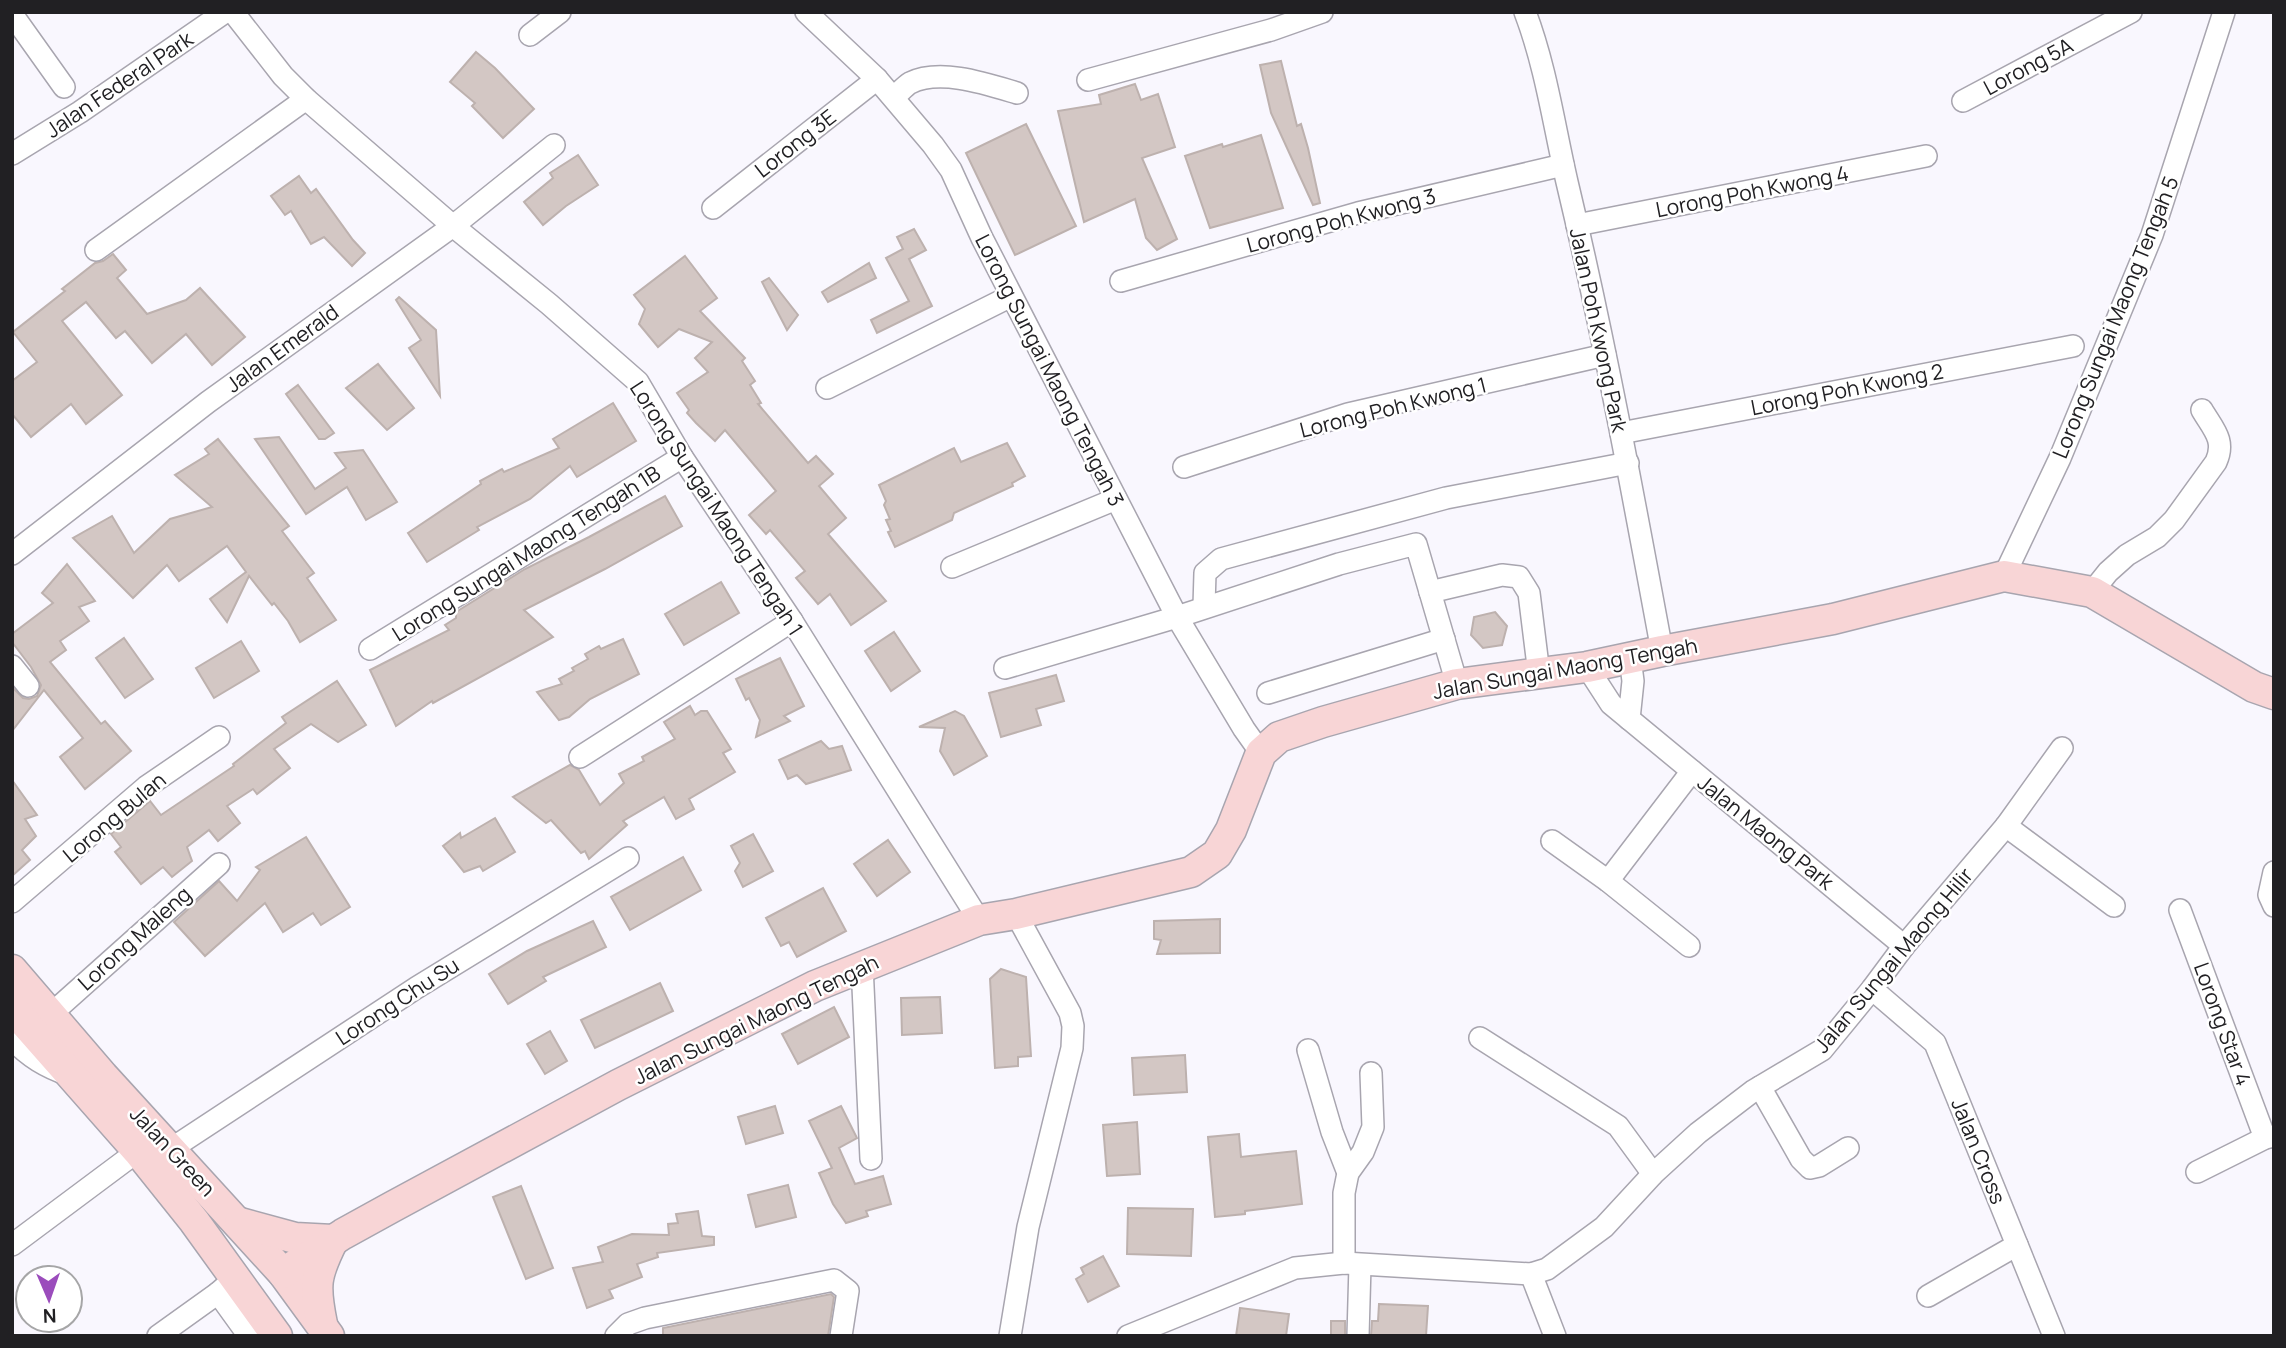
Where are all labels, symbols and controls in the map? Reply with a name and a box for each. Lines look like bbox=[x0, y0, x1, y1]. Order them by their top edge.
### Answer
street label: Jalan Federal Park bbox=[40, 24, 198, 144]
street label: Lorong 5A bbox=[1978, 31, 2078, 101]
street label: Lorong 3E bbox=[749, 103, 841, 183]
street label: Lorong Poh Kwong 4 bbox=[1653, 159, 1851, 223]
street label: Lorong Sungai Maong Tengah 5 bbox=[2045, 172, 2185, 462]
street label: Lorong Poh Kwong 3 bbox=[1243, 181, 1439, 259]
street label: Jalan Poh Kwong Park bbox=[1564, 225, 1634, 435]
street label: Lorong Sungai Maong Tengah 3 bbox=[969, 229, 1131, 511]
street label: Jalan Emerald bbox=[220, 298, 344, 398]
street label: Lorong Poh Kwong 2 bbox=[1748, 357, 1946, 421]
street label: Lorong Poh Kwong 1 bbox=[1297, 370, 1489, 444]
street label: Lorong Sungai Maong Tengah 1 bbox=[624, 375, 810, 641]
street label: Lorong Sungai Maong Tengah 1B bbox=[387, 459, 665, 647]
street label: Jalan Sungai Maong Tengah bbox=[1430, 631, 1700, 705]
street label: Lorong Bulan bbox=[57, 766, 171, 868]
street label: Jalan Maong Park bbox=[1692, 768, 1840, 896]
street label: Jalan Sungai Maong Hilir bbox=[1807, 861, 1979, 1058]
street label: Lorong Maleng bbox=[71, 880, 197, 996]
street label: Jalan Sungai Maong Tengah bbox=[629, 948, 883, 1090]
street label: Lorong Chu Su bbox=[330, 951, 464, 1051]
street label: Lorong Star 4 bbox=[2188, 959, 2258, 1089]
street label: Jalan Cross bbox=[1945, 1094, 2013, 1208]
street label: Jalan Green bbox=[124, 1100, 222, 1202]
north arrow bbox=[14, 1264, 84, 1334]
text: N bbox=[42, 1303, 57, 1329]

